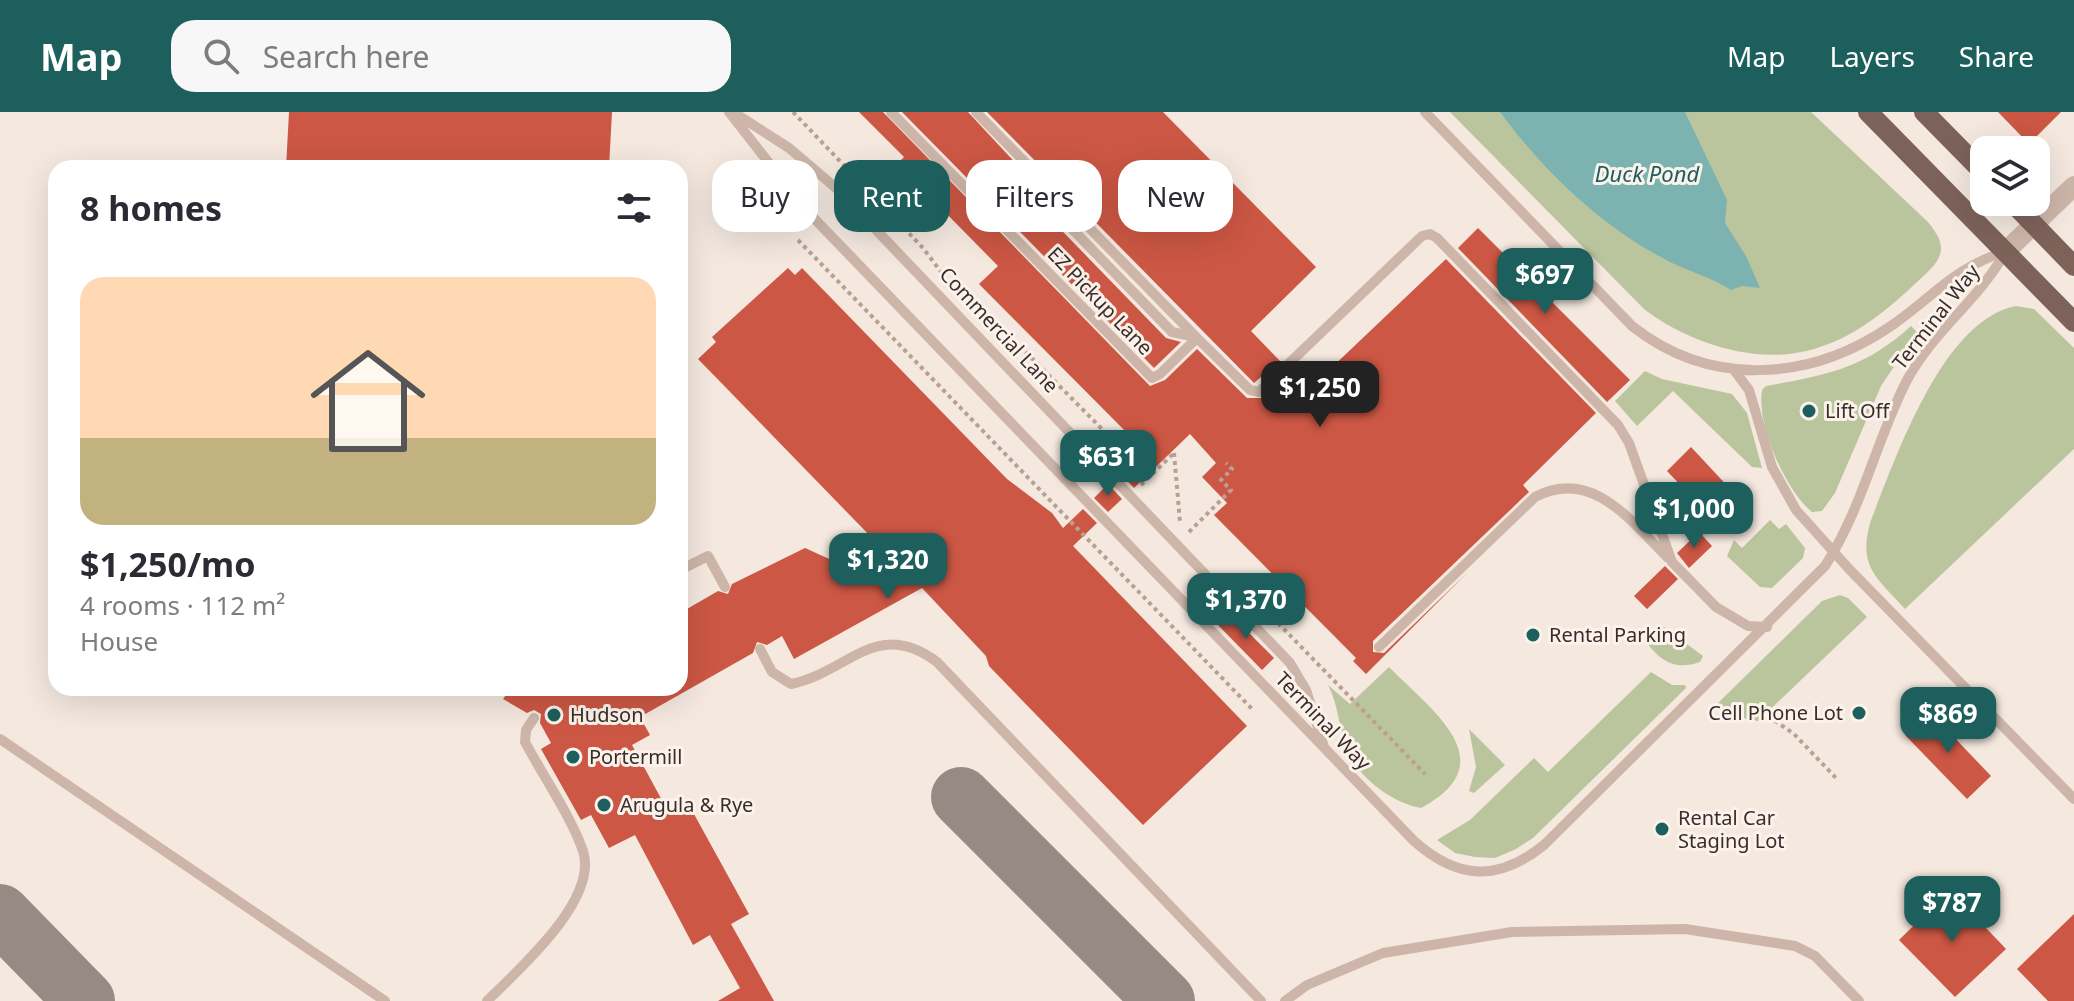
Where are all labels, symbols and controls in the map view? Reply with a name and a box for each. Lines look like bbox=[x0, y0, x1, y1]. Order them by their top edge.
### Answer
search box bbox=[171, 20, 731, 92]
text: Map bbox=[40, 30, 123, 82]
icon: search bbox=[199, 34, 243, 78]
text: Search here bbox=[263, 36, 430, 77]
text: Map bbox=[1727, 37, 1785, 75]
text: Layers bbox=[1829, 37, 1915, 75]
text: Share bbox=[1959, 37, 2034, 75]
map controls bbox=[1970, 136, 2050, 216]
button: layers bbox=[1970, 136, 2050, 216]
water label: Duck Pond bbox=[1595, 158, 1700, 188]
chip: Buy bbox=[712, 160, 818, 232]
chip: Rent bbox=[834, 160, 950, 232]
chip: Filters bbox=[966, 160, 1102, 232]
chip: New bbox=[1118, 160, 1233, 232]
text: 8 homes bbox=[80, 185, 222, 231]
icon: filters bbox=[612, 186, 656, 230]
street label: EZ Pickup Lane bbox=[1042, 241, 1159, 361]
pin: $697 bbox=[1498, 248, 1592, 316]
text: $697 bbox=[1515, 256, 1575, 292]
street label: Terminal Way bbox=[1886, 258, 1986, 375]
street label: Commercial Lane bbox=[934, 261, 1065, 398]
icon: home bbox=[296, 329, 440, 473]
pin: $1,250 bbox=[1255, 361, 1385, 429]
text: $1,250 bbox=[1279, 369, 1361, 405]
place label: Lift Off bbox=[1825, 397, 1891, 424]
marker: Lift Off bbox=[1800, 402, 1818, 420]
pin: $631 bbox=[1061, 430, 1155, 498]
text: $631 bbox=[1078, 438, 1138, 474]
pin: $1,000 bbox=[1629, 482, 1759, 550]
text: $1,000 bbox=[1653, 490, 1735, 526]
pin: $1,320 bbox=[823, 533, 953, 601]
text: $1,250/mo bbox=[80, 541, 255, 587]
text: $1,320 bbox=[847, 541, 929, 577]
pin: $1,370 bbox=[1181, 573, 1311, 641]
text: $1,370 bbox=[1205, 581, 1287, 617]
text: 4 rooms · 112 m² bbox=[80, 587, 285, 623]
place label: Rental Parking bbox=[1549, 621, 1686, 648]
text: House bbox=[80, 623, 158, 659]
marker: Rental Parking bbox=[1524, 626, 1542, 644]
street label: Terminal Way bbox=[1270, 666, 1378, 776]
pin: $869 bbox=[1901, 687, 1995, 755]
text: $869 bbox=[1918, 695, 1978, 731]
place label: Cell Phone Lot bbox=[1708, 699, 1843, 726]
place label: Hudson bbox=[570, 701, 644, 728]
marker: Cell Phone Lot bbox=[1850, 704, 1868, 722]
marker: Hudson bbox=[545, 706, 563, 724]
place label: Portermill bbox=[589, 743, 682, 770]
marker: Portermill bbox=[564, 748, 582, 766]
place label: Arugula & Rye bbox=[620, 791, 753, 818]
marker: Arugula & Rye bbox=[595, 796, 613, 814]
place label: Rental Car Staging Lot bbox=[1678, 804, 1785, 854]
marker: Rental Car Staging Lot bbox=[1653, 820, 1671, 838]
pin: $787 bbox=[1905, 876, 1999, 944]
text: $787 bbox=[1922, 884, 1982, 920]

